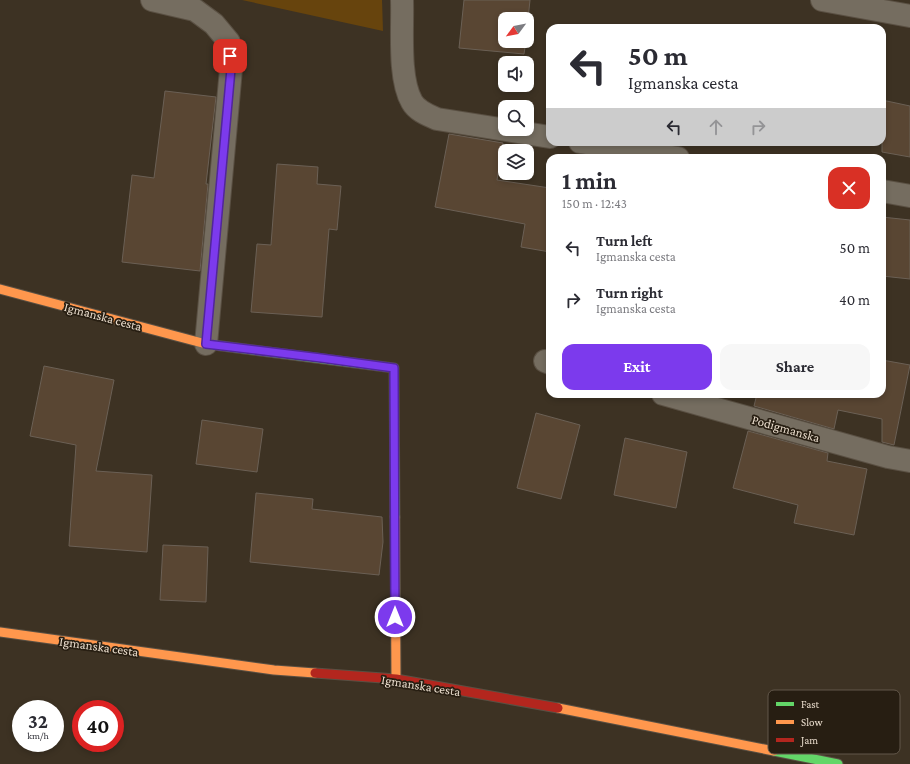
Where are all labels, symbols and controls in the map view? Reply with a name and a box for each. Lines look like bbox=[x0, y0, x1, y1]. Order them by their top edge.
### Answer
north arrow bbox=[498, 12, 534, 48]
map controls bbox=[498, 12, 534, 180]
pin bbox=[213, 39, 247, 73]
icon: left bbox=[562, 40, 614, 92]
text: 50 m bbox=[628, 40, 688, 71]
icon: arrive bbox=[219, 45, 241, 67]
button: sound bbox=[498, 56, 534, 92]
text: Igmanska cesta bbox=[628, 73, 738, 93]
button: search bbox=[498, 100, 534, 136]
icon: left bbox=[663, 116, 685, 138]
icon: ahead bbox=[705, 116, 727, 138]
icon: right bbox=[747, 116, 769, 138]
button: layers bbox=[498, 144, 534, 180]
text: 1 min bbox=[562, 167, 617, 194]
button: close bbox=[828, 167, 870, 209]
text: 150 m · 12:43 bbox=[562, 196, 627, 211]
text: Turn left bbox=[596, 233, 652, 249]
icon: left bbox=[562, 237, 584, 259]
text: 50 m bbox=[840, 240, 870, 256]
text: Igmanska cesta bbox=[596, 249, 676, 264]
text: Turn right bbox=[596, 285, 663, 301]
icon: right bbox=[562, 289, 584, 311]
text: 40 m bbox=[839, 292, 870, 308]
street label: Igmanska cesta bbox=[62, 299, 143, 334]
text: Igmanska cesta bbox=[596, 301, 676, 316]
button: Exit bbox=[562, 344, 712, 390]
button: Share bbox=[720, 344, 870, 390]
street label: Podigmanska bbox=[750, 412, 822, 445]
position arrow bbox=[374, 596, 416, 638]
street label: Igmanska cesta bbox=[58, 634, 139, 659]
street label: Igmanska cesta bbox=[380, 672, 461, 699]
legend bbox=[768, 690, 900, 754]
text: Fast bbox=[801, 698, 820, 710]
speed limit sign: 40 bbox=[72, 700, 124, 752]
text: 32 bbox=[28, 710, 48, 732]
text: Slow bbox=[801, 716, 823, 728]
text: km/h bbox=[27, 730, 49, 741]
text: Jam bbox=[800, 734, 818, 747]

